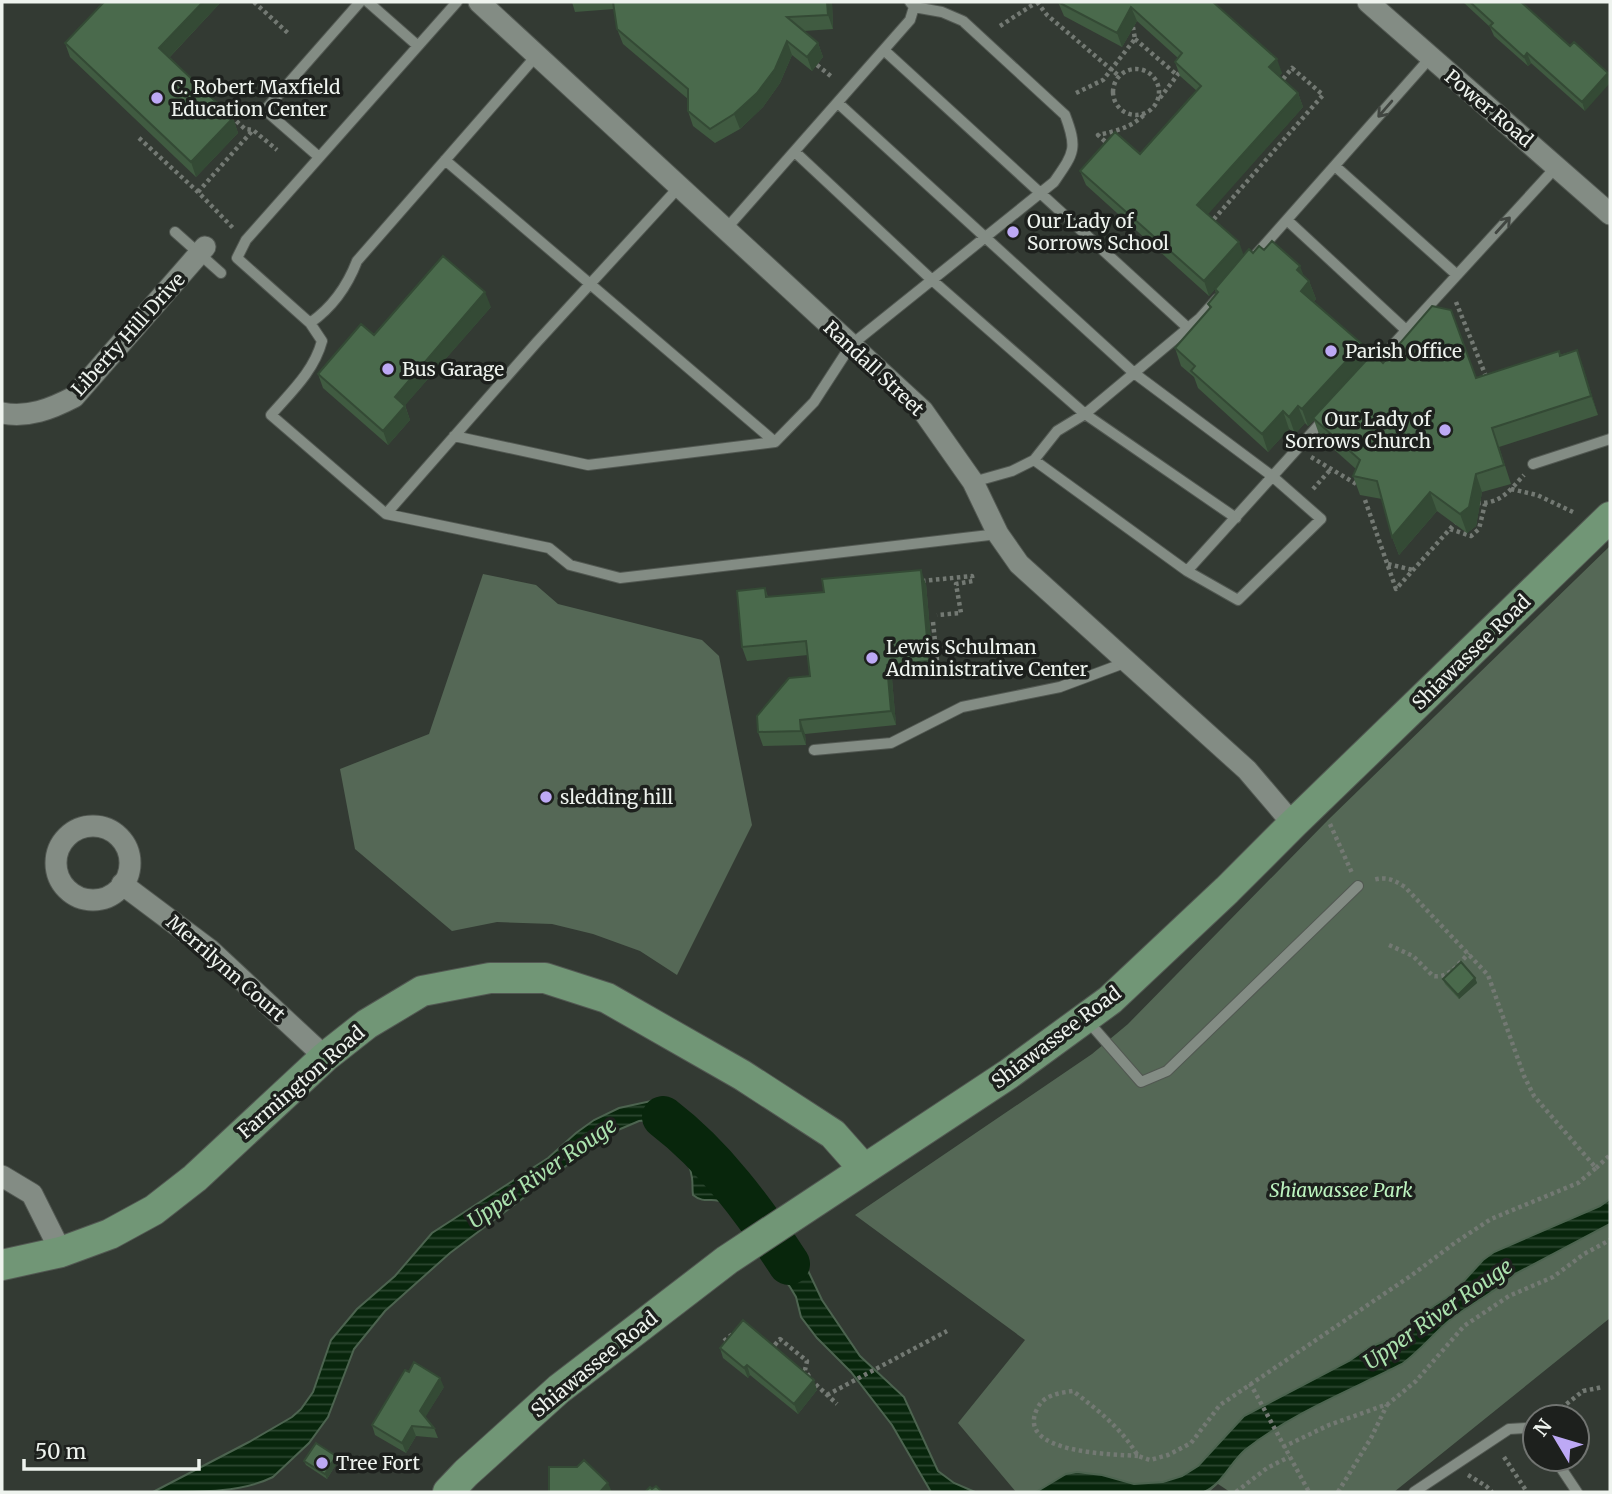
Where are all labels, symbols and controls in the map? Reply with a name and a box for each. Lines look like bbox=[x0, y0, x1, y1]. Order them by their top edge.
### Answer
street label: Power Road bbox=[1440, 64, 1538, 152]
place label: C. Robert Maxfield Education Center bbox=[171, 75, 341, 121]
marker: C. Robert Maxfield Education Center bbox=[149, 90, 165, 106]
one-way arrow bbox=[1377, 100, 1393, 118]
place label: Our Lady of Sorrows School bbox=[1027, 209, 1169, 255]
one-way arrow bbox=[1495, 217, 1512, 234]
marker: Our Lady of Sorrows School bbox=[1005, 224, 1021, 240]
street label: Liberty Hill Drive bbox=[66, 267, 190, 401]
street label: Randall Street bbox=[819, 315, 930, 421]
place label: Parish Office bbox=[1345, 339, 1462, 363]
marker: Parish Office bbox=[1323, 343, 1339, 359]
place label: Bus Garage bbox=[402, 357, 504, 381]
marker: Bus Garage bbox=[380, 361, 396, 377]
place label: Our Lady of Sorrows Church bbox=[1285, 407, 1432, 453]
marker: Our Lady of Sorrows Church bbox=[1437, 422, 1453, 438]
street label: Shiawassee Road bbox=[1407, 589, 1535, 715]
place label: Lewis Schulman Administrative Center bbox=[885, 635, 1089, 681]
marker: Lewis Schulman Administrative Center bbox=[864, 650, 880, 666]
place label: sledding hill bbox=[560, 785, 673, 809]
marker: sledding hill bbox=[538, 789, 554, 805]
street label: Merrilynn Court bbox=[162, 910, 291, 1026]
street label: Shiawassee Road bbox=[987, 981, 1125, 1093]
street label: Farmington Road bbox=[233, 1020, 369, 1144]
water label: Upper River Rouge bbox=[462, 1111, 622, 1235]
park label: Shiawassee Park bbox=[1269, 1178, 1413, 1202]
water label: Upper River Rouge bbox=[1358, 1252, 1518, 1376]
street label: Shiawassee Road bbox=[526, 1306, 662, 1422]
north arrow bbox=[1521, 1403, 1591, 1473]
text: N bbox=[1529, 1414, 1557, 1441]
scale bar bbox=[24, 1428, 200, 1472]
text: 50 m bbox=[35, 1438, 86, 1465]
place label: Tree Fort bbox=[336, 1451, 420, 1475]
marker: Tree Fort bbox=[314, 1455, 330, 1471]

